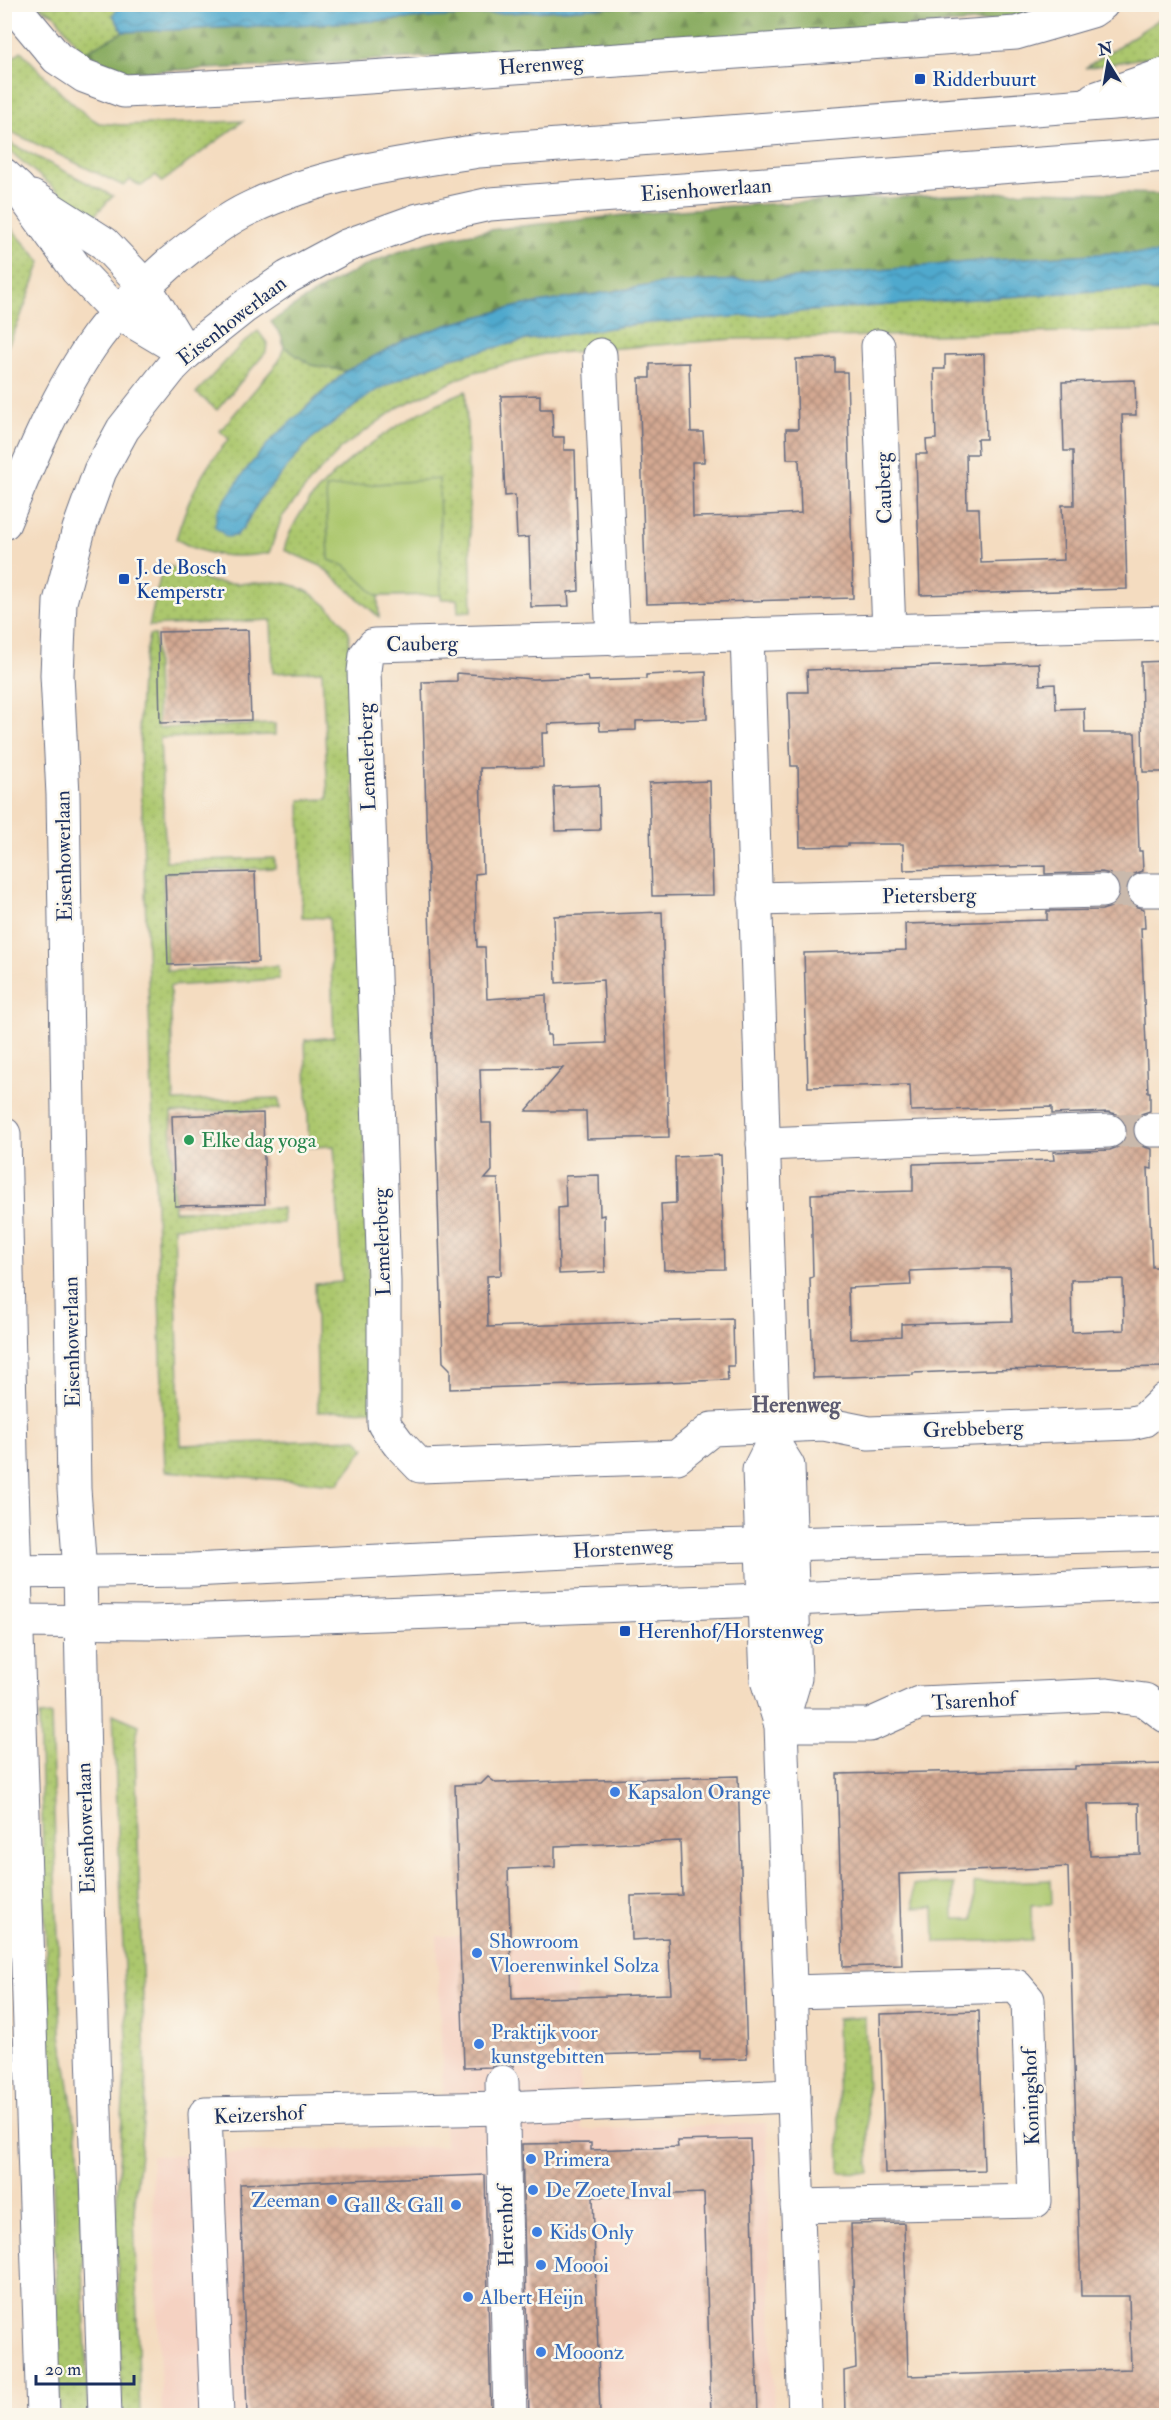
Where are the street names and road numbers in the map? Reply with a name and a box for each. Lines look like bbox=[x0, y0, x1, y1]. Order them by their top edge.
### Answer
street label: Herenweg bbox=[498, 49, 585, 81]
street label: Eisenhowerlaan bbox=[640, 172, 773, 208]
street label: Eisenhowerlaan bbox=[172, 270, 292, 372]
street label: Cauberg bbox=[869, 451, 899, 524]
street label: Cauberg bbox=[386, 630, 459, 658]
street label: Lemelerberg bbox=[352, 702, 382, 811]
street label: Eisenhowerlaan bbox=[49, 790, 79, 922]
street label: Pietersberg bbox=[882, 882, 977, 910]
street label: Lemelerberg bbox=[367, 1187, 397, 1296]
street label: Eisenhowerlaan bbox=[57, 1276, 87, 1408]
street label: Grebbeberg bbox=[922, 1414, 1024, 1444]
street label: Horstenweg bbox=[572, 1533, 674, 1565]
street label: Tsarenhof bbox=[931, 1685, 1020, 1717]
street label: Eisenhowerlaan bbox=[70, 1762, 102, 1894]
street label: Koningshof bbox=[1016, 2045, 1046, 2146]
street label: Keizershof bbox=[213, 2099, 308, 2131]
street label: Herenhof bbox=[492, 2182, 520, 2267]

